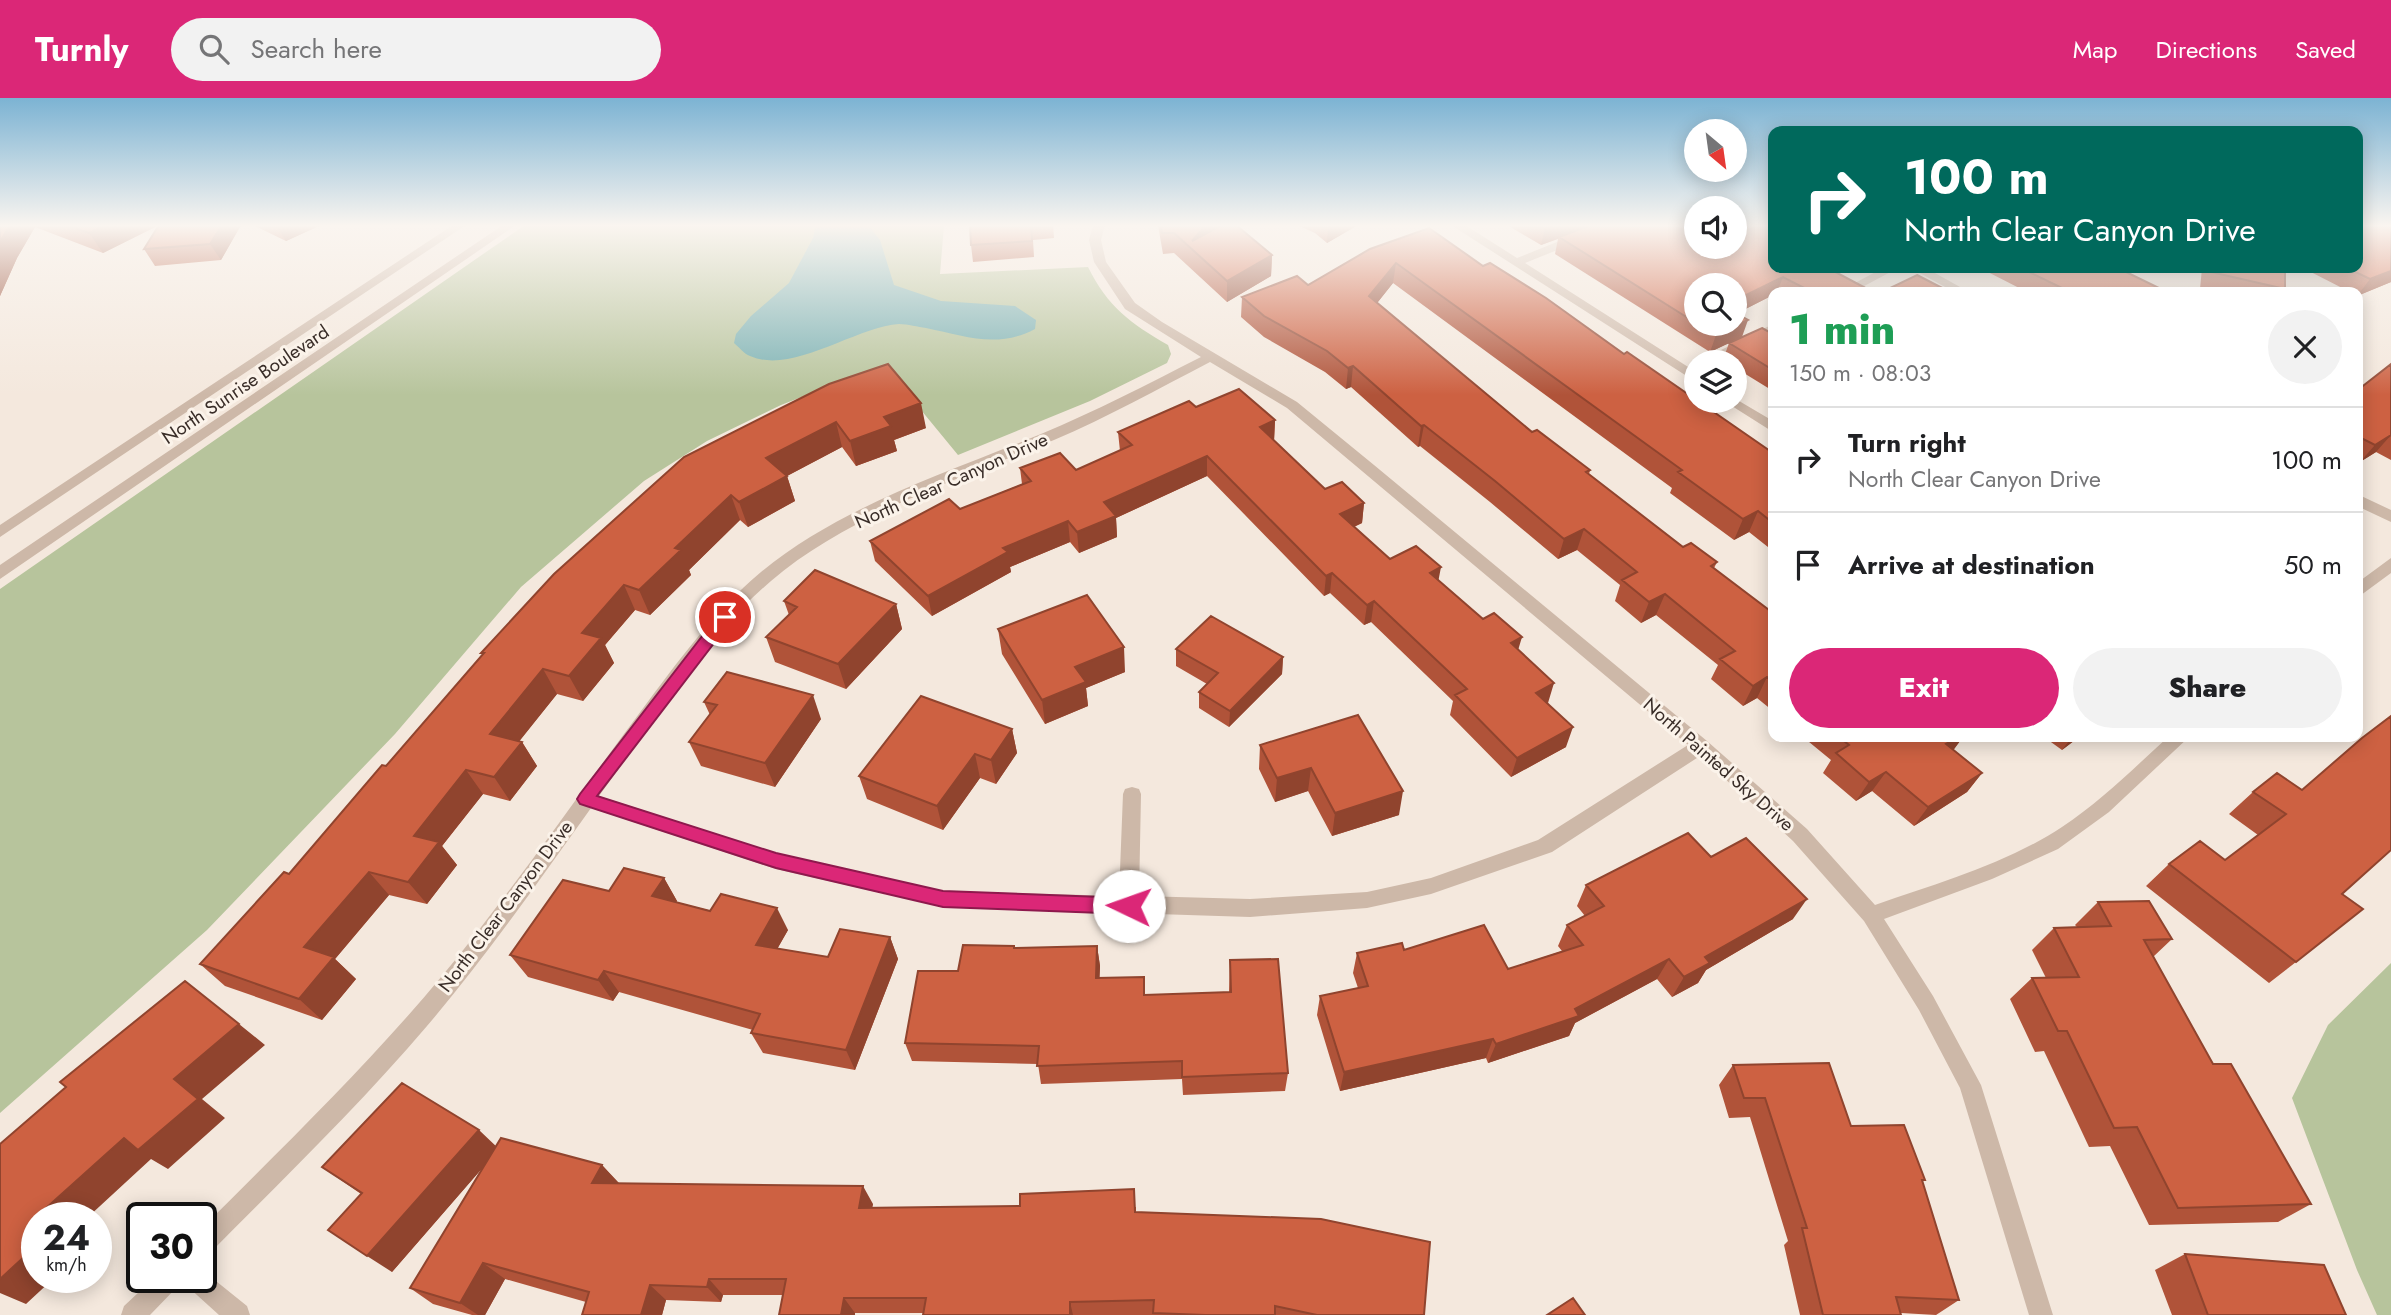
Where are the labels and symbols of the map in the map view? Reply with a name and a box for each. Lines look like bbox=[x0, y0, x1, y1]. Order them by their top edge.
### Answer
north arrow bbox=[1684, 119, 1746, 182]
street label: North Sunrise Boulevard bbox=[156, 318, 334, 451]
street label: North Clear Canyon Drive bbox=[850, 426, 1052, 535]
pin bbox=[695, 587, 755, 647]
street label: North Painted Sky Drive bbox=[1637, 691, 1800, 838]
street label: North Clear Canyon Drive bbox=[432, 815, 579, 998]
position arrow bbox=[1092, 869, 1166, 943]
speed limit sign: 30 bbox=[126, 1202, 217, 1293]

